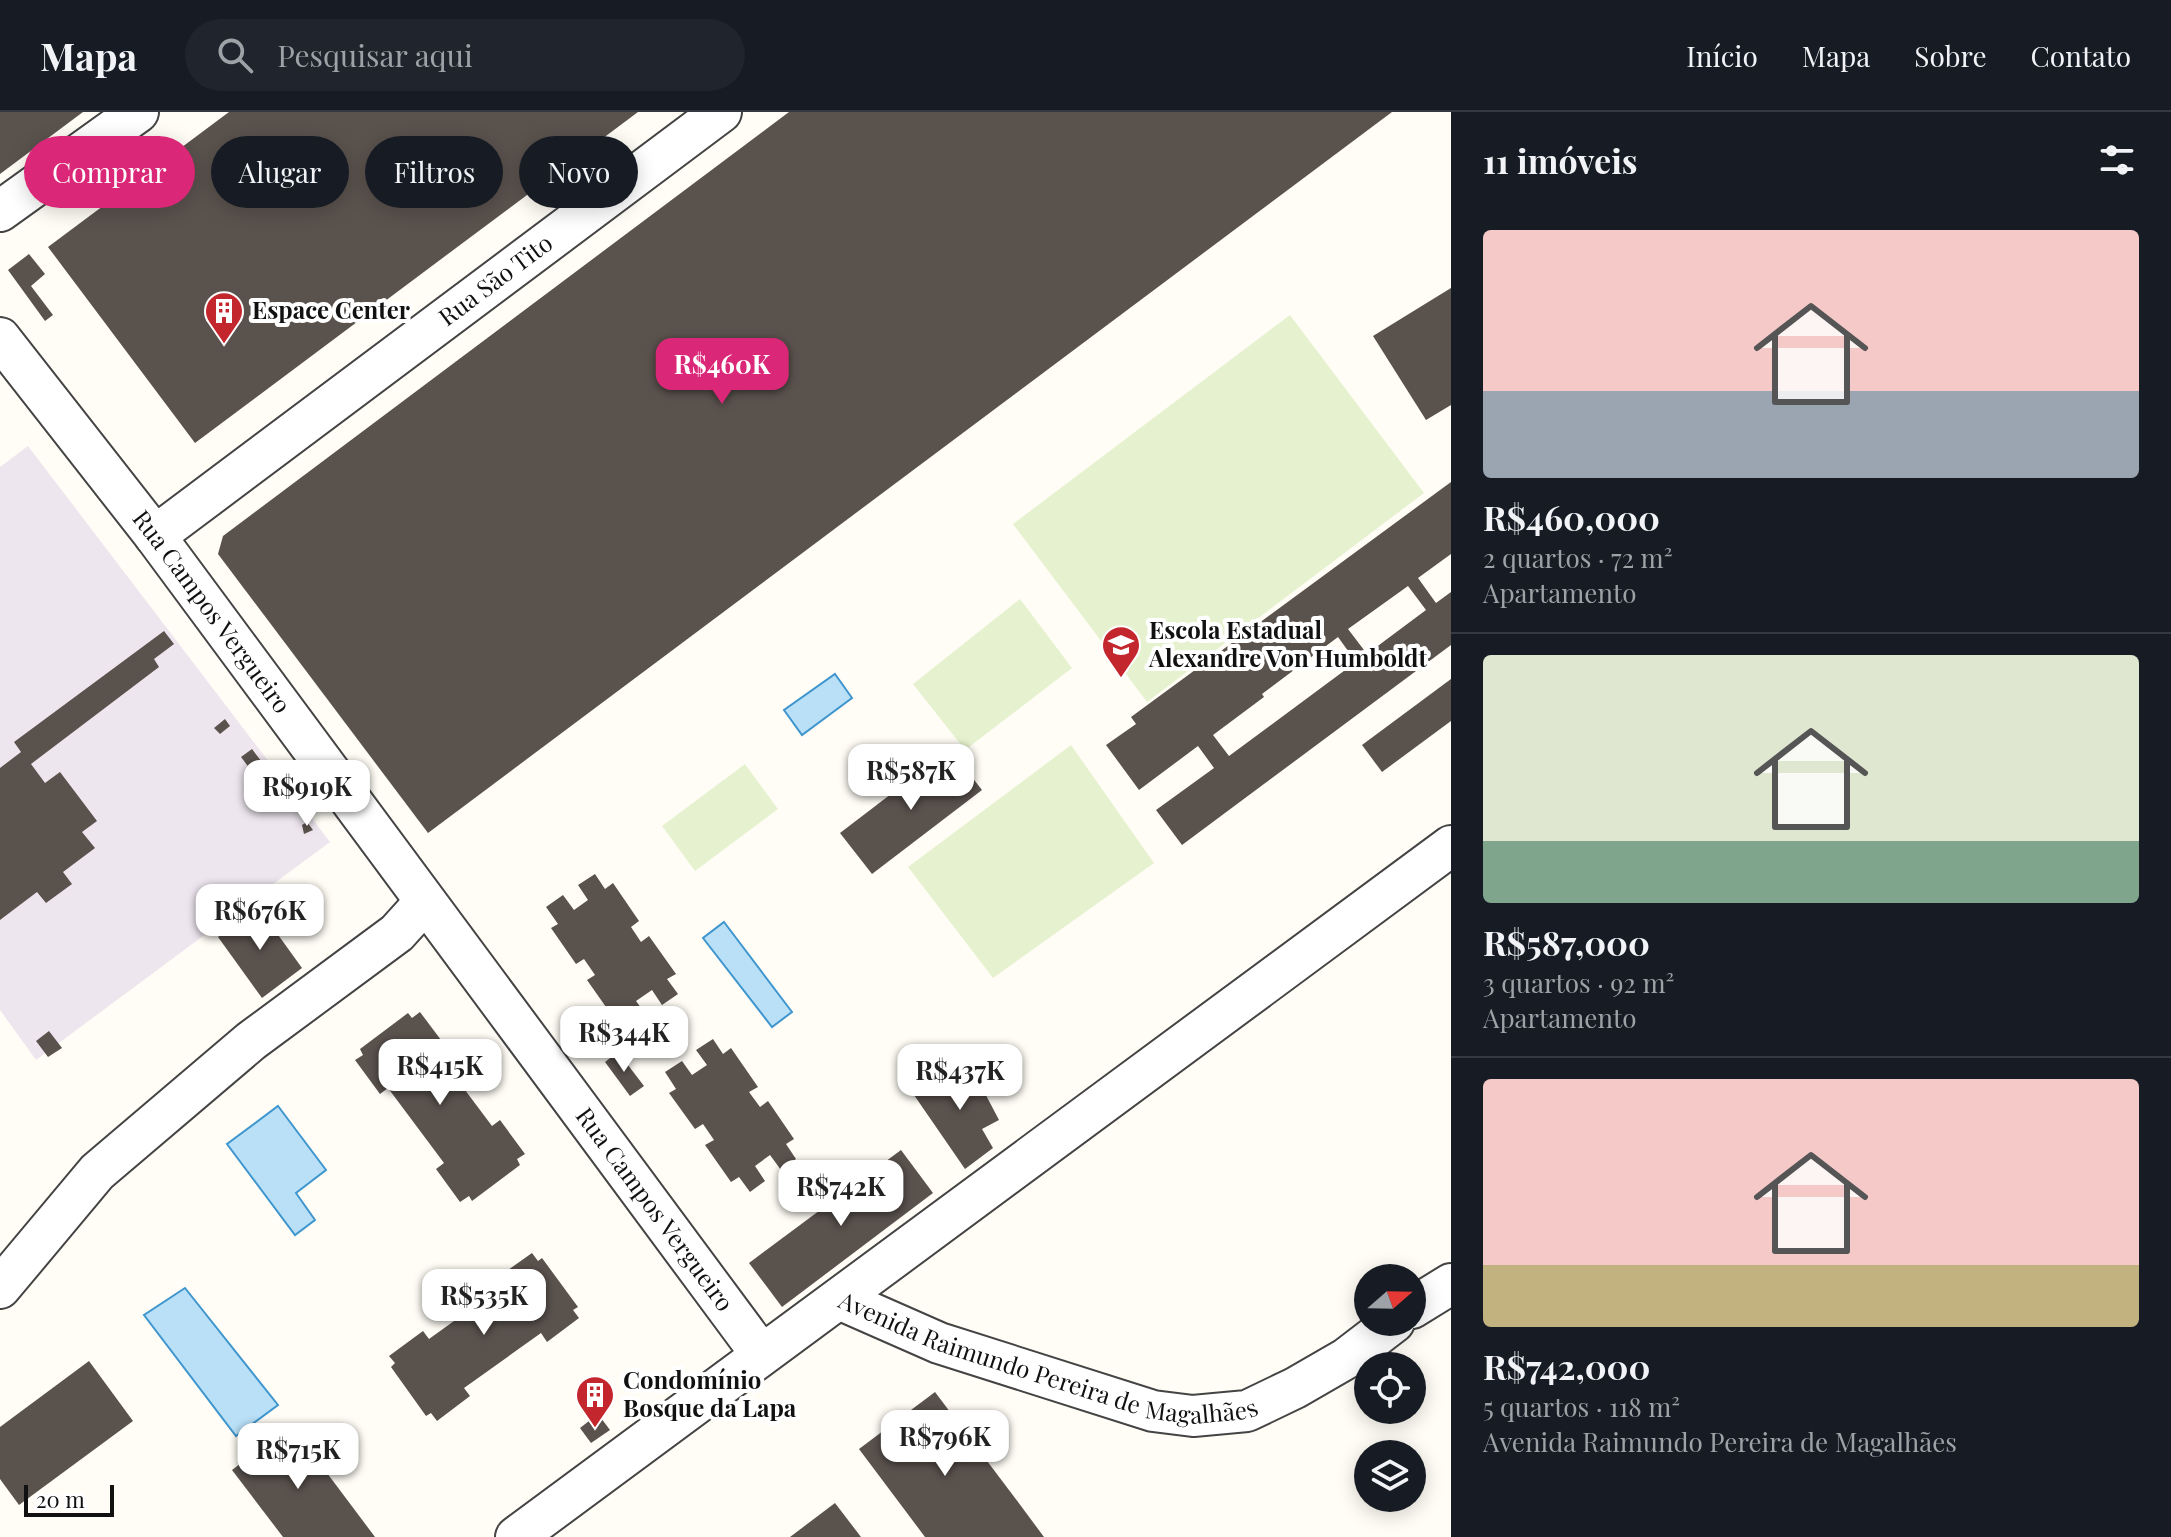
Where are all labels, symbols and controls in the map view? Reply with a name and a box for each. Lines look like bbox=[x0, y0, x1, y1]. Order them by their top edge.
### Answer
search box bbox=[185, 19, 745, 91]
text: Mapa bbox=[40, 30, 137, 81]
icon: search bbox=[213, 33, 257, 77]
text: Pesquisar aqui bbox=[277, 35, 473, 75]
text: Início bbox=[1686, 37, 1758, 74]
text: Mapa bbox=[1802, 37, 1870, 74]
text: Sobre bbox=[1914, 37, 1987, 74]
text: Contato bbox=[2031, 37, 2131, 74]
chip: Comprar bbox=[24, 136, 195, 208]
chip: Alugar bbox=[211, 136, 349, 208]
chip: Filtros bbox=[365, 136, 503, 208]
chip: Novo bbox=[519, 136, 638, 208]
text: 11 imóveis bbox=[1483, 137, 1638, 183]
icon: filters bbox=[2095, 138, 2139, 182]
street label: Rua São Tito bbox=[431, 226, 558, 332]
icon: home bbox=[1739, 282, 1883, 426]
building icon: Espace Center bbox=[203, 290, 245, 345]
place label: Espace Center bbox=[252, 293, 411, 325]
pin: R$460K bbox=[657, 338, 787, 406]
text: R$460K bbox=[674, 346, 770, 381]
text: R$460,000 bbox=[1483, 494, 1660, 540]
street label: Rua Campos Vergueiro bbox=[127, 503, 299, 719]
text: 2 quartos · 72 m² bbox=[1483, 540, 1672, 575]
text: Apartamento bbox=[1483, 575, 1636, 610]
place label: Escola Estadual Alexandre Von Humboldt bbox=[1148, 613, 1427, 673]
school or university icon: Escola Estadual Alexandre Von Humboldt bbox=[1100, 624, 1142, 679]
icon: home bbox=[1739, 707, 1883, 851]
pin: R$587K bbox=[846, 744, 976, 812]
text: R$587K bbox=[866, 752, 956, 787]
pin: R$919K bbox=[242, 760, 372, 828]
text: R$919K bbox=[262, 768, 352, 803]
pin: R$676K bbox=[195, 884, 325, 952]
text: R$676K bbox=[214, 892, 306, 927]
text: R$587,000 bbox=[1483, 919, 1650, 965]
text: 3 quartos · 92 m² bbox=[1483, 965, 1674, 1000]
text: Apartamento bbox=[1483, 1000, 1636, 1035]
pin: R$344K bbox=[559, 1006, 689, 1074]
text: R$344K bbox=[578, 1014, 670, 1049]
pin: R$415K bbox=[375, 1039, 505, 1107]
pin: R$437K bbox=[895, 1044, 1025, 1112]
text: R$415K bbox=[397, 1047, 483, 1082]
text: R$437K bbox=[915, 1052, 1005, 1087]
street label: Rua Campos Vergueiro bbox=[570, 1100, 742, 1317]
icon: home bbox=[1739, 1131, 1883, 1275]
pin: R$742K bbox=[776, 1160, 906, 1228]
text: R$742K bbox=[796, 1168, 886, 1203]
north arrow bbox=[1354, 1264, 1426, 1336]
map controls bbox=[1354, 1264, 1426, 1512]
pin: R$535K bbox=[419, 1269, 549, 1337]
text: R$535K bbox=[440, 1277, 528, 1312]
street label: Avenida Raimundo Pereira de Magalhães bbox=[833, 1283, 1263, 1430]
text: R$742,000 bbox=[1483, 1343, 1650, 1389]
button: locate bbox=[1354, 1352, 1426, 1424]
place label: Condomínio Bosque da Lapa bbox=[623, 1363, 797, 1423]
building icon: Condomínio Bosque da Lapa bbox=[574, 1374, 616, 1429]
text: 5 quartos · 118 m² bbox=[1483, 1389, 1680, 1424]
pin: R$796K bbox=[880, 1410, 1010, 1478]
text: R$796K bbox=[899, 1418, 991, 1453]
pin: R$715K bbox=[233, 1423, 363, 1491]
text: Avenida Raimundo Pereira de Magalhães bbox=[1483, 1424, 1957, 1459]
text: R$715K bbox=[256, 1431, 340, 1466]
button: layers bbox=[1354, 1440, 1426, 1512]
scale bar bbox=[24, 1481, 114, 1517]
text: 20 m bbox=[36, 1484, 85, 1514]

